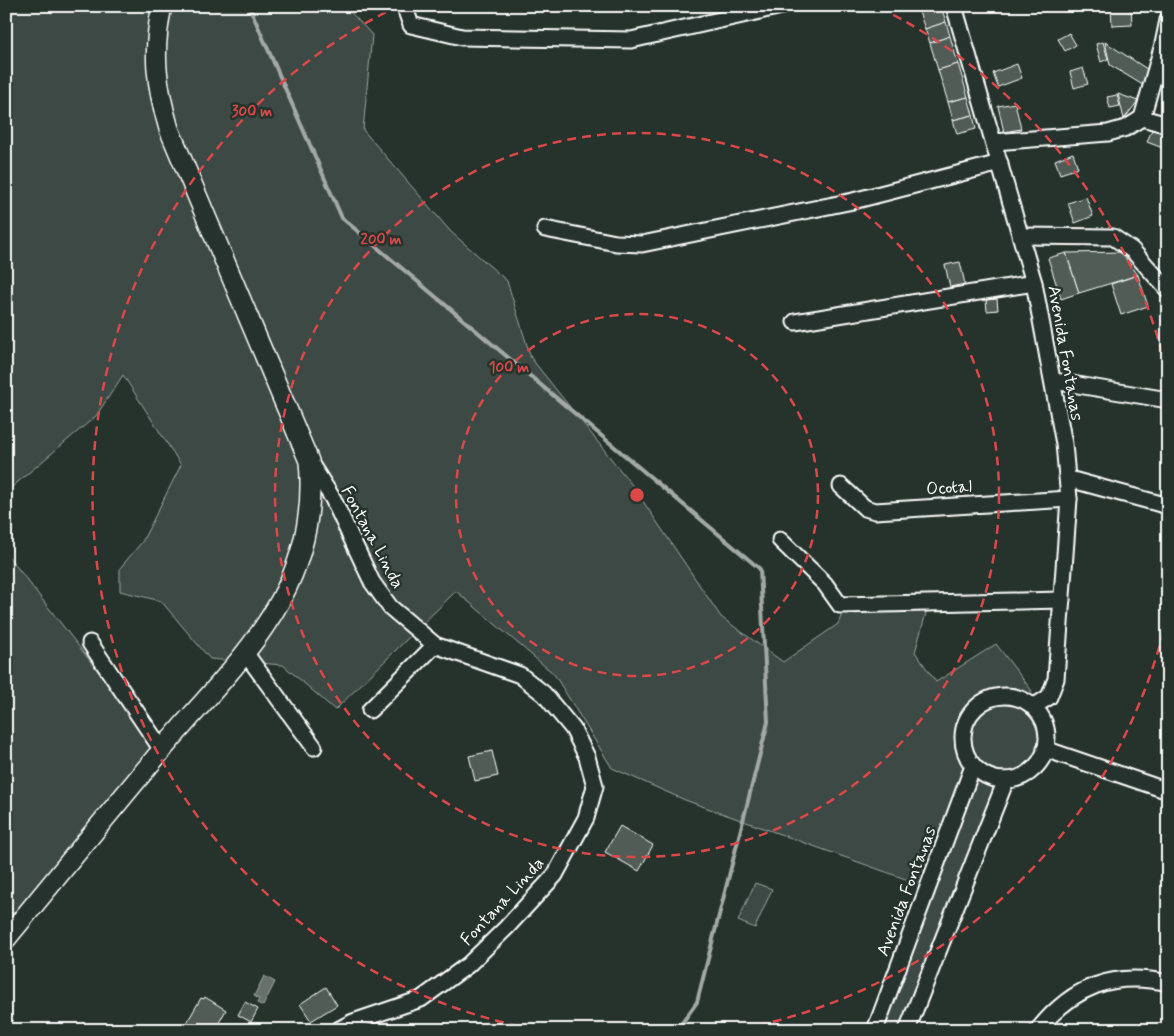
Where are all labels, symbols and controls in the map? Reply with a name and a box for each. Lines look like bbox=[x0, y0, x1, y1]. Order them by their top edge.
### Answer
text: 300 m bbox=[232, 102, 272, 122]
text: 200 m bbox=[361, 230, 402, 250]
street label: Avenida Fontanas bbox=[1041, 283, 1089, 423]
text: 100 m bbox=[489, 358, 529, 378]
street label: Ocotal bbox=[925, 474, 973, 502]
street label: Fontana Linda bbox=[335, 482, 409, 593]
centre of rings bbox=[628, 486, 646, 504]
street label: Avenida Fontanas bbox=[871, 823, 943, 960]
street label: Fontana Linda bbox=[455, 852, 550, 951]

